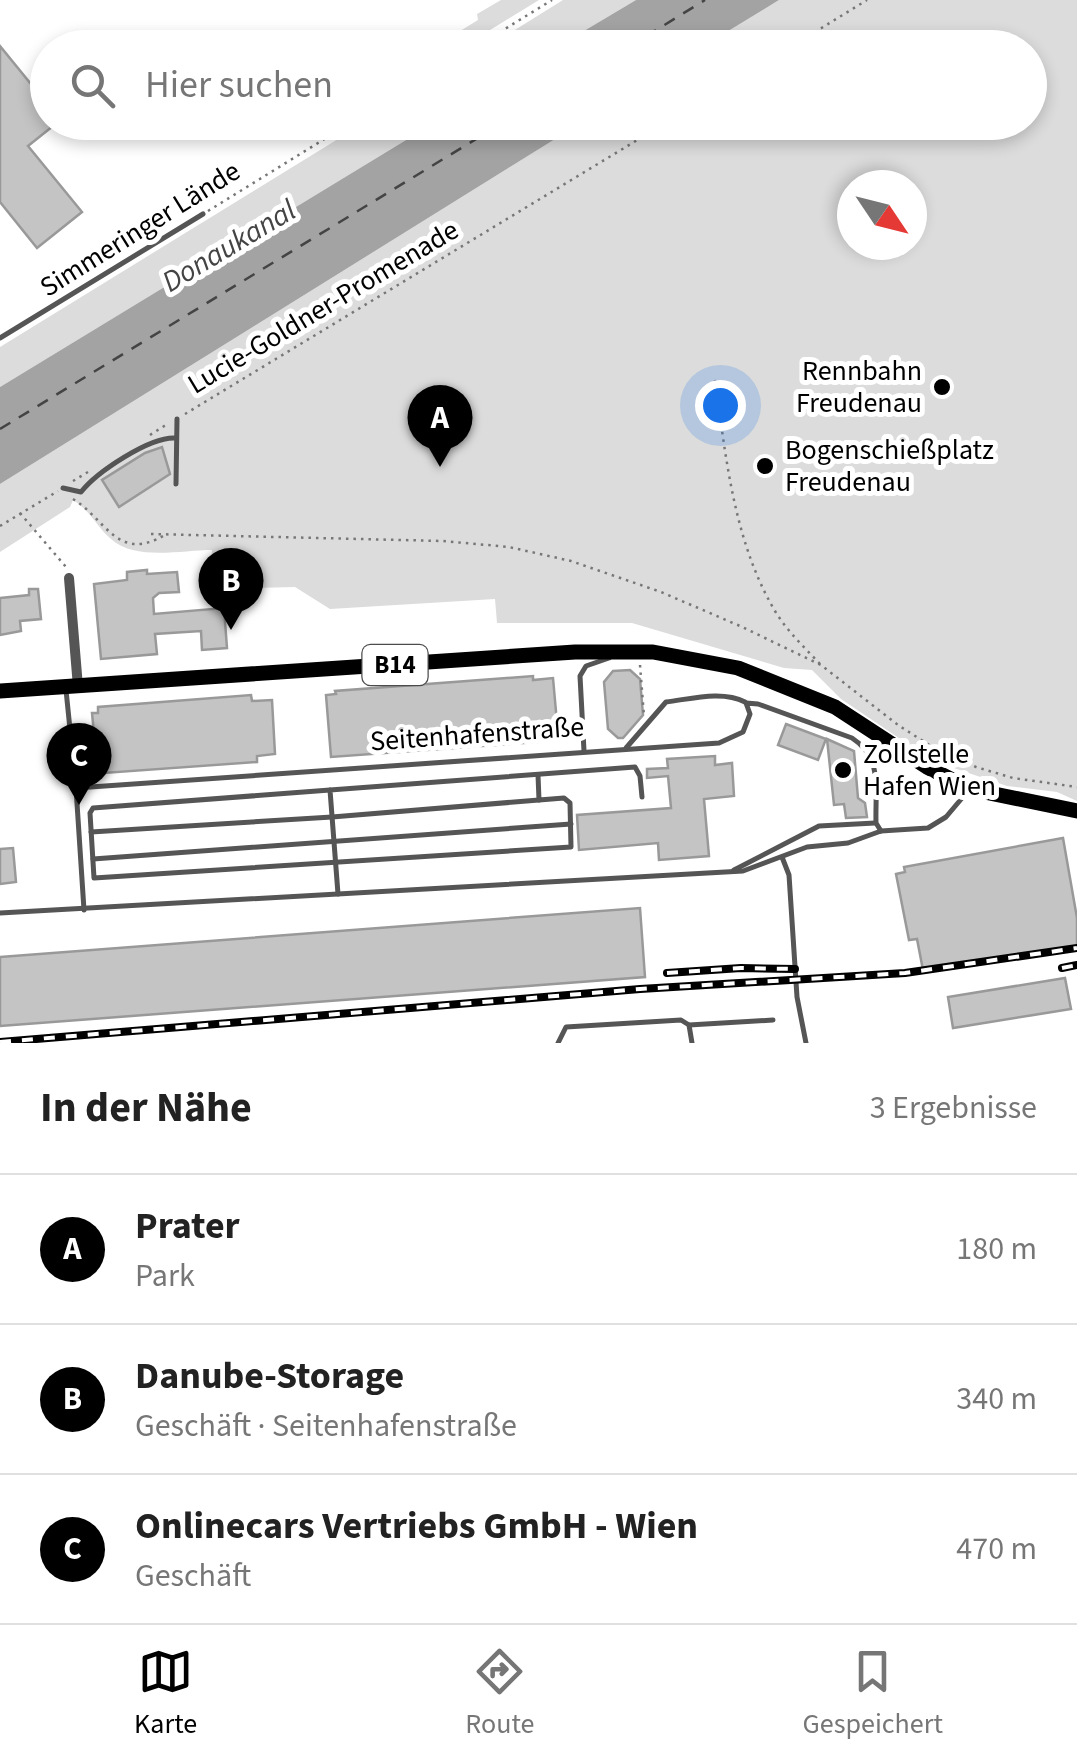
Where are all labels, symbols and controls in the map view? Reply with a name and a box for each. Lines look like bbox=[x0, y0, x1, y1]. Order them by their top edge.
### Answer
search box bbox=[30, 30, 1047, 140]
icon: search bbox=[65, 58, 120, 113]
text: Hier suchen bbox=[145, 58, 333, 112]
street label: Simmeringer Lände bbox=[32, 151, 248, 307]
north arrow bbox=[837, 170, 927, 260]
water label: Donaukanal bbox=[154, 189, 305, 303]
street label: Lucie-Goldner-Promenade bbox=[180, 210, 466, 404]
place label: Rennbahn Freudenau bbox=[796, 351, 922, 423]
marker: Rennbahn Freudenau bbox=[931, 376, 953, 398]
your location bbox=[695, 380, 746, 431]
pin: A bbox=[408, 384, 472, 467]
place label: Bogenschießplatz Freudenau bbox=[785, 430, 994, 502]
marker: Bogenschießplatz Freudenau bbox=[754, 455, 776, 477]
pin: B bbox=[198, 548, 264, 630]
road number: B14 bbox=[362, 645, 428, 685]
street label: Seitenhafenstraße bbox=[369, 707, 585, 761]
pin: C bbox=[46, 722, 112, 805]
place label: Zollstelle Hafen Wien bbox=[863, 734, 996, 806]
marker: Zollstelle Hafen Wien bbox=[832, 759, 854, 781]
text: In der Nähe bbox=[40, 1078, 252, 1138]
text: 3 Ergebnisse bbox=[870, 1085, 1037, 1131]
text: Prater bbox=[135, 1199, 240, 1253]
text: A bbox=[63, 1226, 82, 1272]
text: 180 m bbox=[956, 1226, 1037, 1272]
text: Park bbox=[135, 1253, 195, 1299]
text: Danube-Storage bbox=[135, 1349, 404, 1403]
text: B bbox=[63, 1376, 82, 1422]
text: 340 m bbox=[956, 1376, 1037, 1422]
text: Geschäft · Seitenhafenstraße bbox=[135, 1403, 517, 1449]
text: Onlinecars Vertriebs GmbH - Wien bbox=[135, 1499, 698, 1553]
text: C bbox=[63, 1526, 82, 1572]
text: 470 m bbox=[956, 1526, 1037, 1572]
text: Geschäft bbox=[135, 1553, 251, 1599]
tab: Karte bbox=[134, 1644, 197, 1744]
tab: Route bbox=[465, 1644, 534, 1744]
tab: Gespeichert bbox=[803, 1644, 943, 1744]

